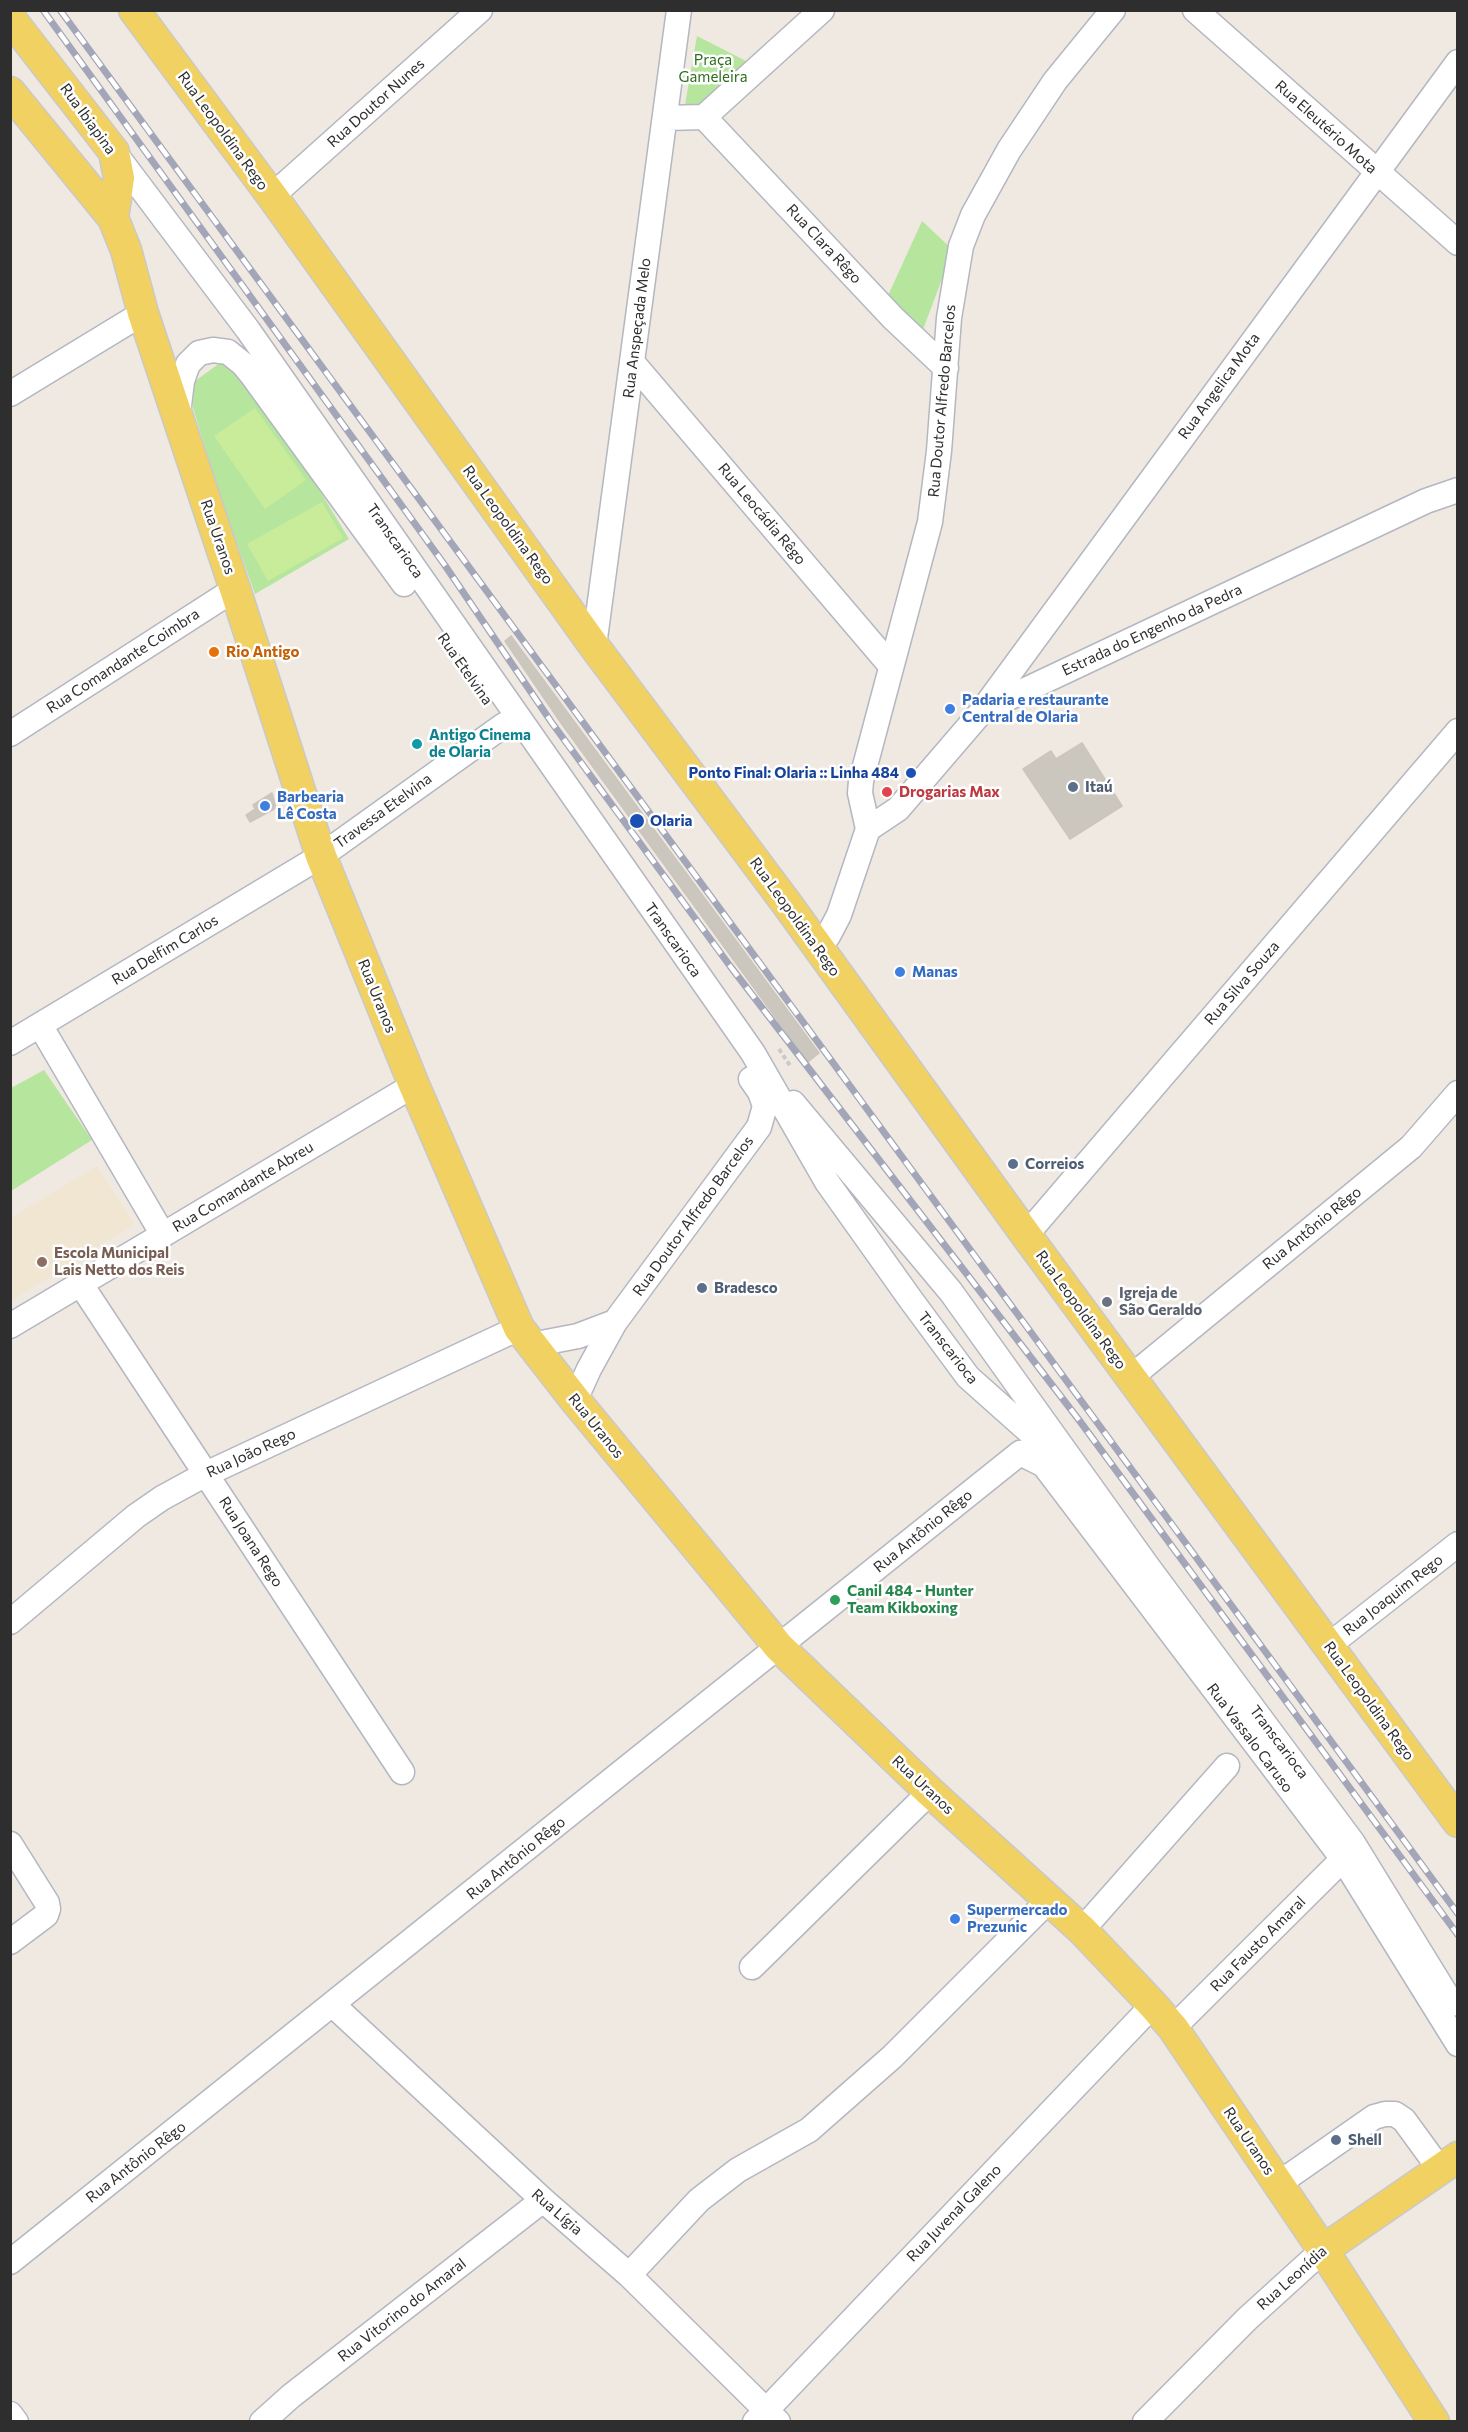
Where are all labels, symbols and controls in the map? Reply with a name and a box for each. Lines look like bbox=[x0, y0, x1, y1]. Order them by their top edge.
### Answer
park label: Praça Gameleira bbox=[678, 51, 748, 86]
street label: Rua Doutor Nunes bbox=[324, 55, 428, 151]
street label: Rua Leopoldina Rego bbox=[174, 68, 272, 194]
street label: Rua Eleutério Mota bbox=[1271, 77, 1381, 177]
street label: Rua Ibiapina bbox=[56, 80, 120, 158]
street label: Rua Clara Rêgo bbox=[783, 201, 865, 287]
street label: Rua Anspeçada Melo bbox=[619, 257, 655, 399]
street label: Rua Doutor Alfredo Barcelos bbox=[925, 304, 959, 498]
street label: Rua Angelica Mota bbox=[1174, 329, 1264, 443]
street label: Rua Leocádia Rêgo bbox=[714, 459, 810, 569]
street label: Rua Leopoldina Rego bbox=[459, 462, 557, 588]
street label: Rua Uranos bbox=[197, 497, 239, 577]
street label: Transcarioca bbox=[363, 500, 427, 582]
street label: Estrada do Engenho da Pedra bbox=[1059, 580, 1245, 680]
street label: Rua Comandante Coimbra bbox=[43, 605, 203, 717]
street label: Rua Etelvina bbox=[434, 630, 496, 708]
place label: Rio Antigo bbox=[226, 643, 299, 661]
marker: Rio Antigo bbox=[207, 645, 221, 659]
place label: Padaria e restaurante Central de Olaria bbox=[962, 691, 1109, 726]
marker: Padaria e restaurante Central de Olaria bbox=[943, 702, 957, 716]
place label: Antigo Cinema de Olaria bbox=[429, 726, 531, 761]
marker: Antigo Cinema de Olaria bbox=[410, 737, 424, 751]
place label: Ponto Final: Olaria :: Linha 484 bbox=[689, 764, 899, 782]
marker: Ponto Final: Olaria :: Linha 484 bbox=[904, 766, 918, 780]
street label: Travessa Etelvina bbox=[331, 770, 435, 852]
place label: Itaú bbox=[1085, 778, 1113, 796]
marker: Itaú bbox=[1066, 780, 1080, 794]
place label: Drogarias Max bbox=[899, 783, 1000, 801]
marker: Drogarias Max bbox=[880, 785, 894, 799]
place label: Barbearia Lê Costa bbox=[277, 788, 344, 823]
marker: Barbearia Lê Costa bbox=[258, 799, 272, 813]
marker: Olaria bbox=[628, 812, 646, 830]
place label: Olaria bbox=[650, 812, 692, 830]
street label: Rua Leopoldina Rego bbox=[746, 854, 844, 980]
street label: Transcarioca bbox=[641, 899, 705, 981]
street label: Rua Delfim Carlos bbox=[108, 911, 222, 989]
street label: Rua Silva Souza bbox=[1201, 937, 1283, 1029]
street label: Rua Uranos bbox=[354, 956, 400, 1036]
place label: Manas bbox=[912, 963, 958, 981]
marker: Manas bbox=[893, 965, 907, 979]
street label: Rua Doutor Alfredo Barcelos bbox=[629, 1132, 757, 1300]
street label: Rua Comandante Abreu bbox=[169, 1138, 317, 1236]
place label: Correios bbox=[1025, 1155, 1084, 1173]
marker: Correios bbox=[1006, 1157, 1020, 1171]
street label: Rua Antônio Rêgo bbox=[1259, 1183, 1365, 1273]
place label: Escola Municipal Lais Netto dos Reis bbox=[54, 1244, 185, 1279]
street label: Rua Leopoldina Rego bbox=[1032, 1247, 1130, 1373]
marker: Escola Municipal Lais Netto dos Reis bbox=[35, 1255, 49, 1269]
place label: Bradesco bbox=[714, 1279, 778, 1297]
marker: Bradesco bbox=[695, 1281, 709, 1295]
place label: Igreja de São Geraldo bbox=[1119, 1284, 1202, 1319]
marker: Igreja de São Geraldo bbox=[1100, 1295, 1114, 1309]
street label: Transcarioca bbox=[914, 1308, 982, 1388]
street label: Rua Uranos bbox=[564, 1390, 628, 1462]
street label: Rua João Rego bbox=[204, 1424, 298, 1482]
street label: Rua Antônio Rêgo bbox=[870, 1486, 976, 1576]
street label: Rua Joana Rego bbox=[215, 1494, 287, 1590]
street label: Rua Joaquim Rego bbox=[1340, 1550, 1446, 1640]
place label: Canil 484 - Hunter Team Kikboxing bbox=[847, 1582, 974, 1617]
marker: Canil 484 - Hunter Team Kikboxing bbox=[828, 1593, 842, 1607]
street label: Rua Leopoldina Rego bbox=[1320, 1638, 1418, 1764]
street label: Rua Vassalo Caruso bbox=[1203, 1680, 1297, 1796]
street label: Transcarioca bbox=[1246, 1702, 1312, 1782]
street label: Rua Uranos bbox=[888, 1752, 958, 1818]
street label: Rua Antônio Rêgo bbox=[463, 1813, 569, 1903]
street label: Rua Fausto Amaral bbox=[1207, 1893, 1309, 1995]
place label: Supermercado Prezunic bbox=[967, 1901, 1067, 1936]
marker: Supermercado Prezunic bbox=[948, 1912, 962, 1926]
street label: Rua Uranos bbox=[1220, 2104, 1278, 2178]
street label: Rua Antônio Rêgo bbox=[83, 2117, 189, 2207]
place label: Shell bbox=[1348, 2131, 1382, 2149]
marker: Shell bbox=[1329, 2133, 1343, 2147]
street label: Rua Juvenal Galeno bbox=[903, 2161, 1005, 2265]
street label: Rua Lígia bbox=[528, 2185, 586, 2239]
street label: Rua Leonídia bbox=[1254, 2242, 1330, 2314]
street label: Rua Vitorino do Amaral bbox=[334, 2254, 470, 2366]

